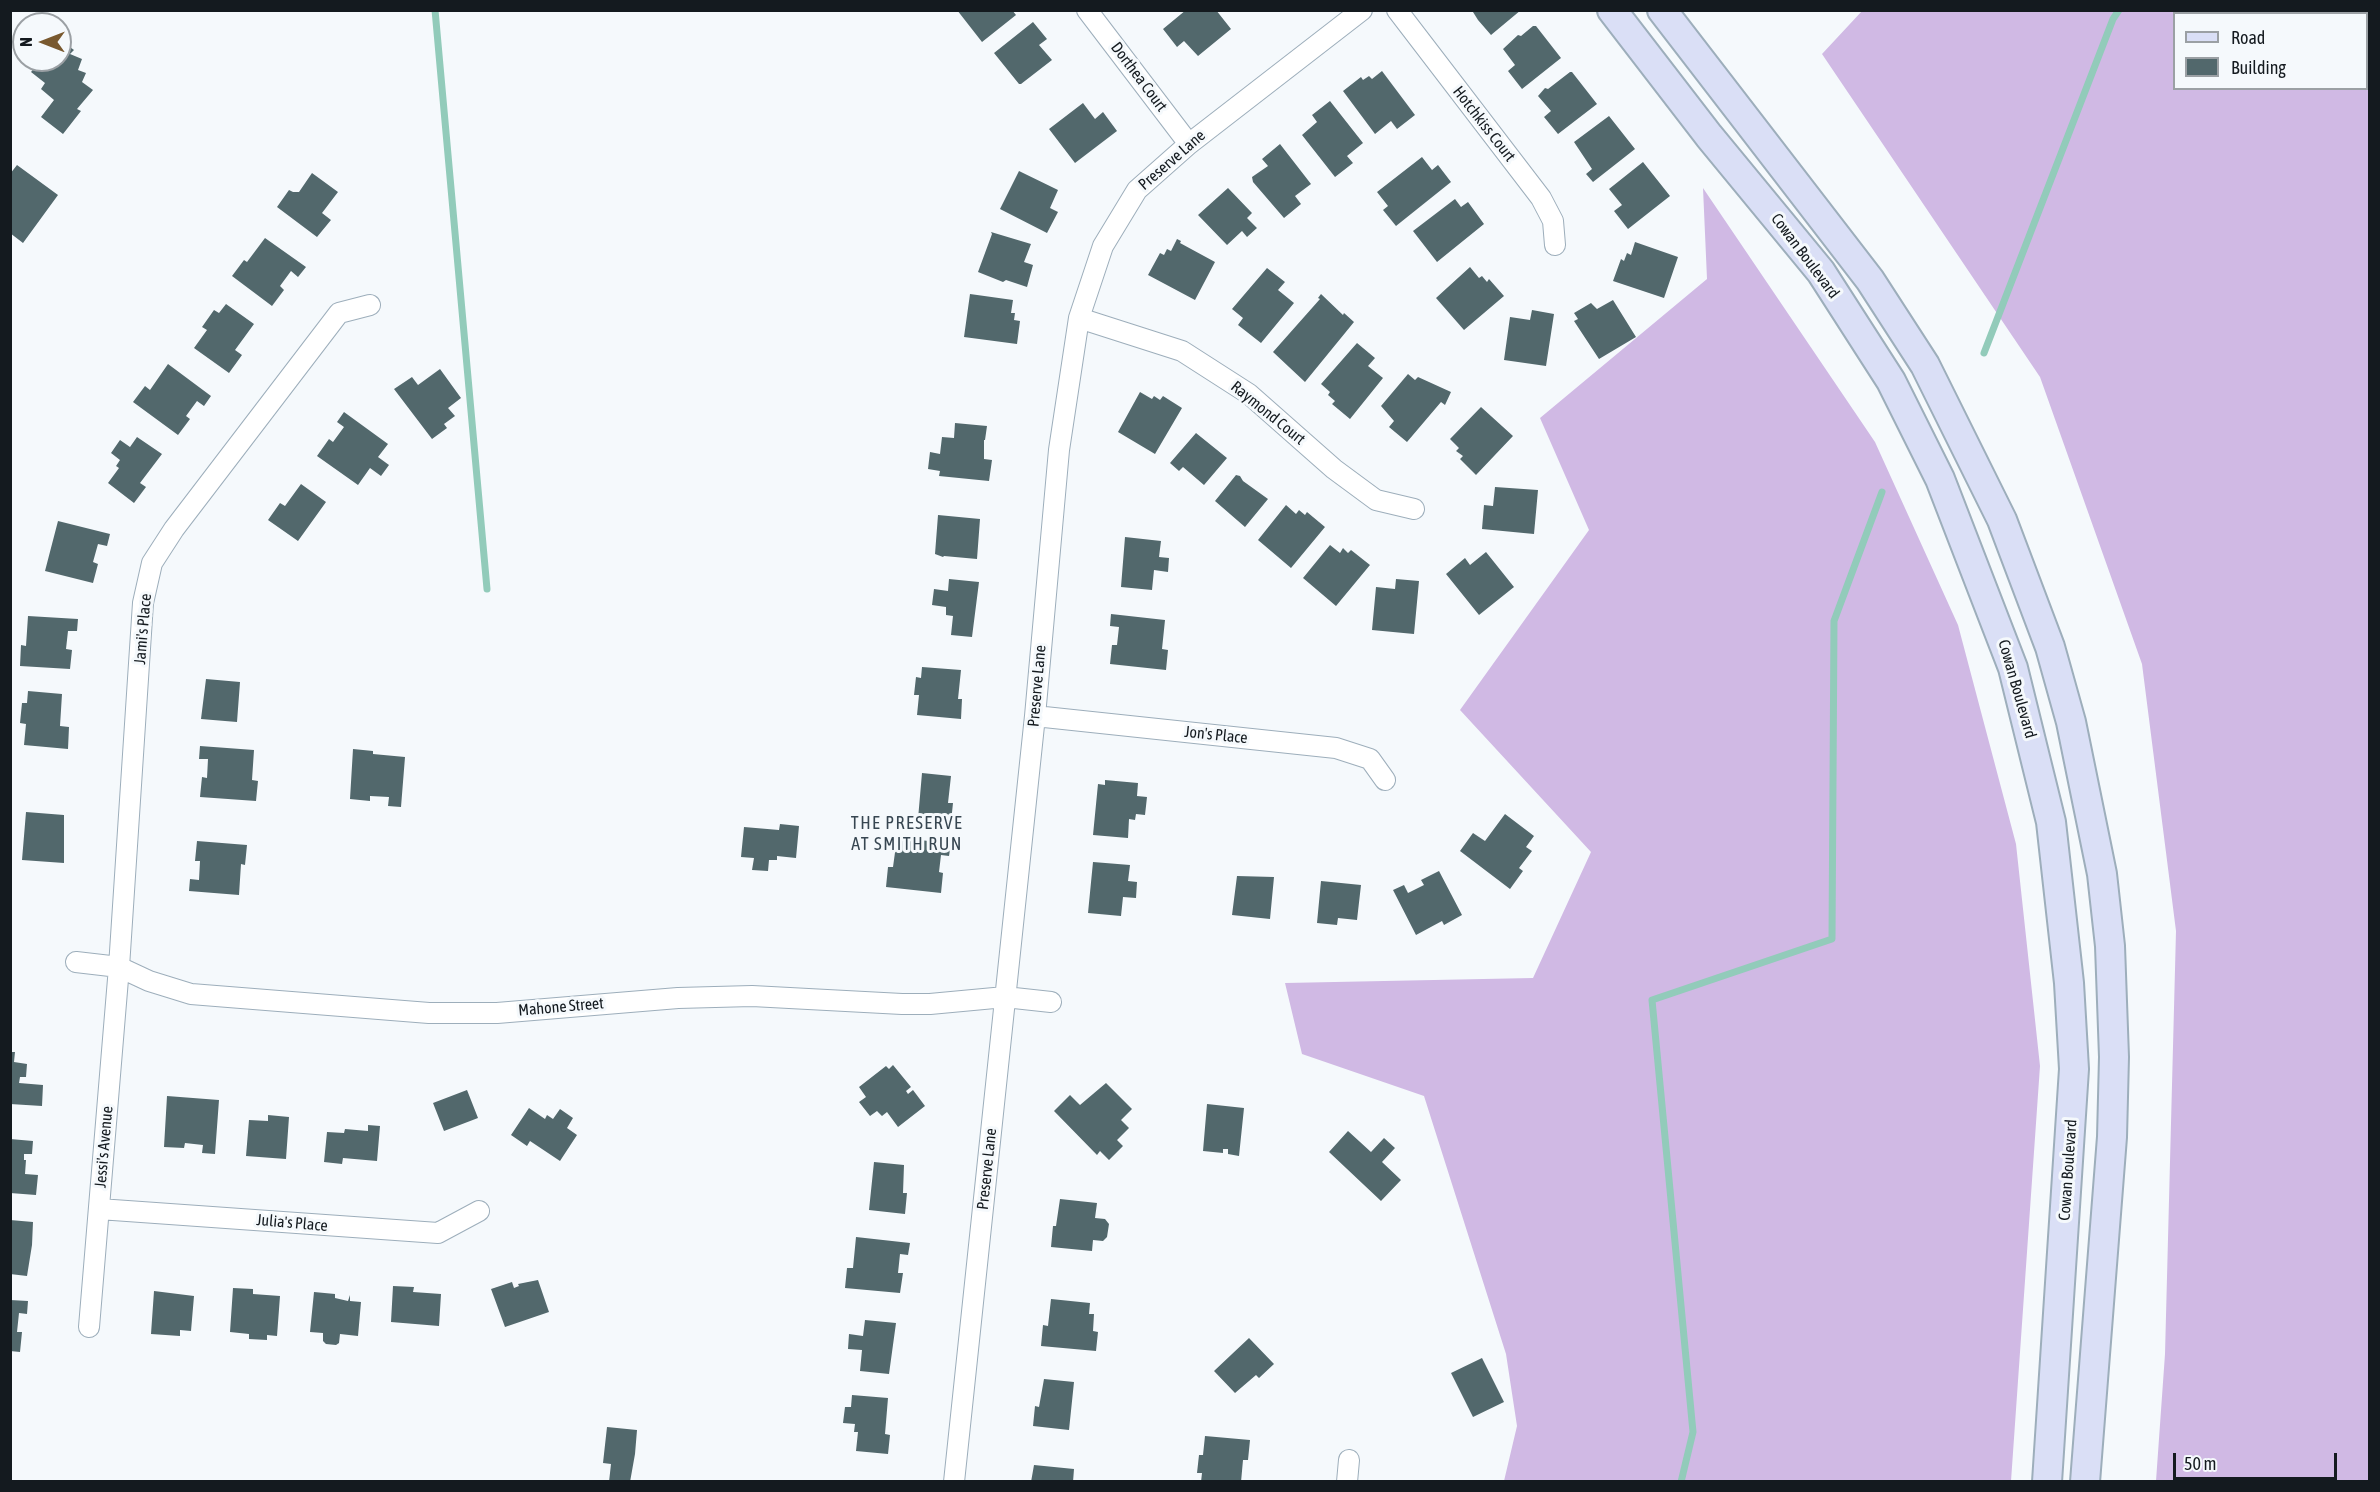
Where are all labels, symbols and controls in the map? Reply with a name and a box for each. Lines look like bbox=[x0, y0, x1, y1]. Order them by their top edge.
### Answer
north arrow bbox=[12, 12, 72, 72]
legend bbox=[2173, 12, 2368, 90]
text: Road bbox=[2231, 27, 2265, 48]
text: N bbox=[17, 37, 35, 47]
street label: Dorthea Court bbox=[1107, 39, 1171, 115]
text: Building bbox=[2231, 57, 2286, 78]
street label: Hotchkiss Court bbox=[1449, 83, 1519, 165]
street label: Preserve Lane bbox=[1135, 126, 1209, 194]
street label: Cowan Boulevard bbox=[1767, 210, 1843, 302]
street label: Raymond Court bbox=[1227, 377, 1309, 449]
street label: Jami's Place bbox=[130, 593, 156, 665]
street label: Cowan Boulevard bbox=[1994, 638, 2040, 740]
street label: Preserve Lane bbox=[1024, 644, 1050, 728]
street label: Jon's Place bbox=[1184, 722, 1248, 748]
district label: THE PRESERVE AT SMITH RUN bbox=[851, 812, 963, 854]
street label: Mahone Street bbox=[517, 994, 605, 1020]
street label: Jessi's Avenue bbox=[91, 1105, 117, 1189]
street label: Cowan Boulevard bbox=[2055, 1119, 2081, 1221]
street label: Preserve Lane bbox=[973, 1127, 1001, 1211]
street label: Julia's Place bbox=[256, 1210, 328, 1236]
scale bar bbox=[2176, 1441, 2340, 1479]
text: 50 m bbox=[2184, 1453, 2216, 1474]

